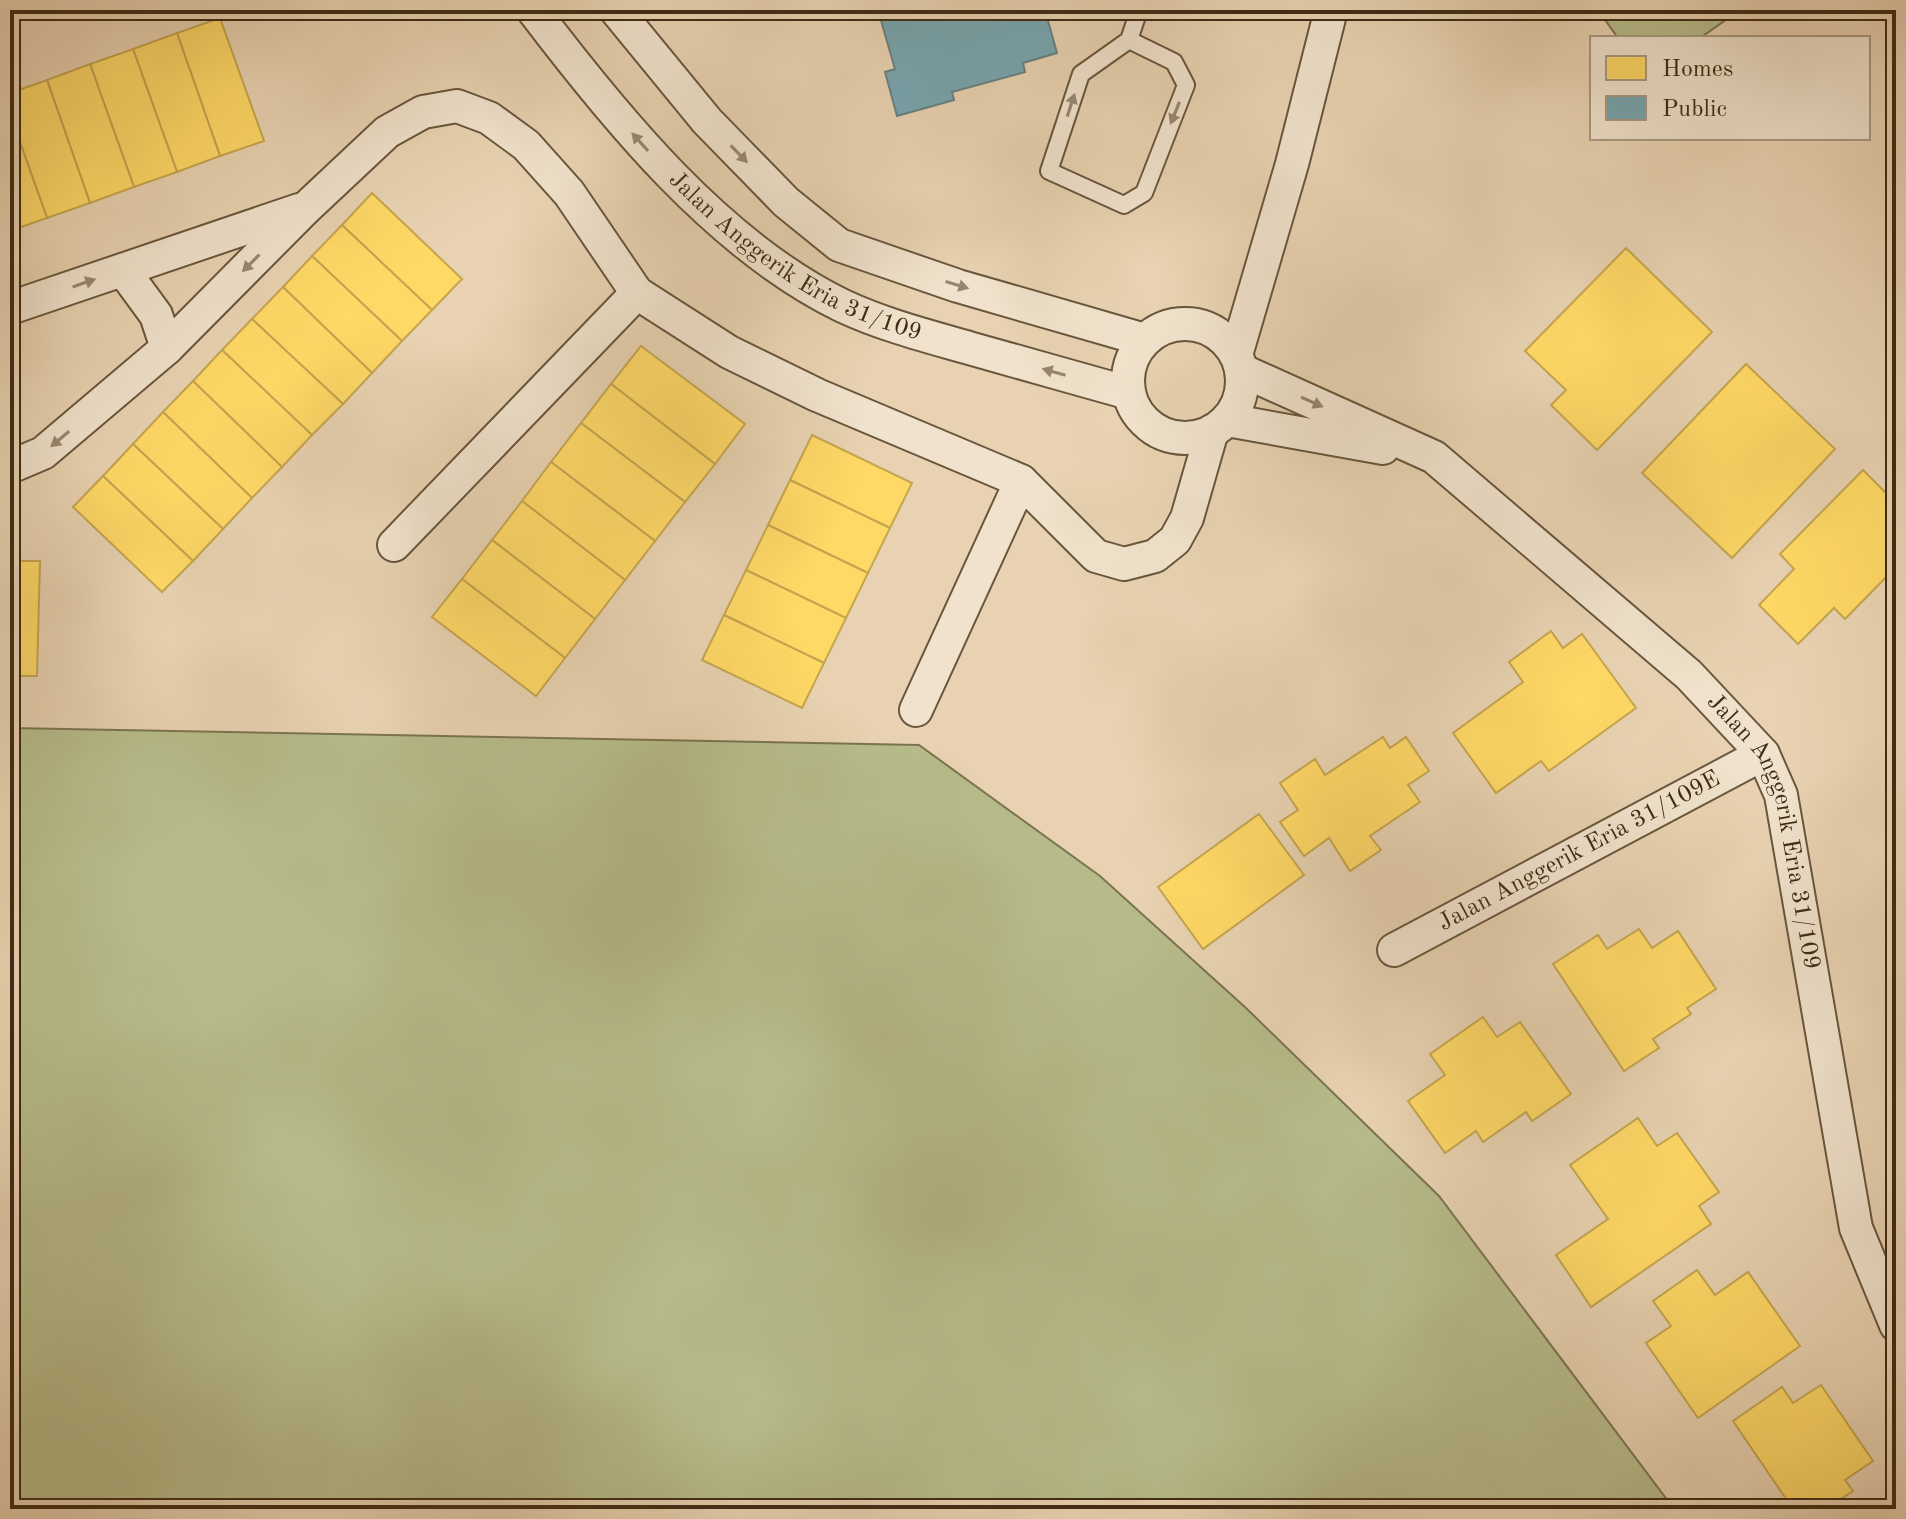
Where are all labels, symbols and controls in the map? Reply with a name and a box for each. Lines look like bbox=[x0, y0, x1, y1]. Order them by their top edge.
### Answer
legend bbox=[1590, 36, 1870, 140]
text: Homes bbox=[1662, 58, 1733, 82]
one-way arrow bbox=[1066, 93, 1078, 117]
text: Public bbox=[1662, 98, 1727, 122]
one-way arrow bbox=[1168, 101, 1181, 125]
one-way arrow bbox=[631, 132, 649, 151]
one-way arrow bbox=[729, 144, 748, 163]
street label: Jalan Anggerik Eria 31/109 bbox=[664, 168, 924, 346]
one-way arrow bbox=[242, 253, 261, 272]
one-way arrow bbox=[72, 277, 96, 289]
one-way arrow bbox=[945, 279, 969, 292]
one-way arrow bbox=[1041, 365, 1065, 378]
one-way arrow bbox=[1300, 395, 1324, 409]
one-way arrow bbox=[50, 430, 70, 447]
street label: Jalan Anggerik Eria 31/109 bbox=[1702, 690, 1823, 972]
street label: Jalan Anggerik Eria 31/109E bbox=[1435, 767, 1724, 936]

